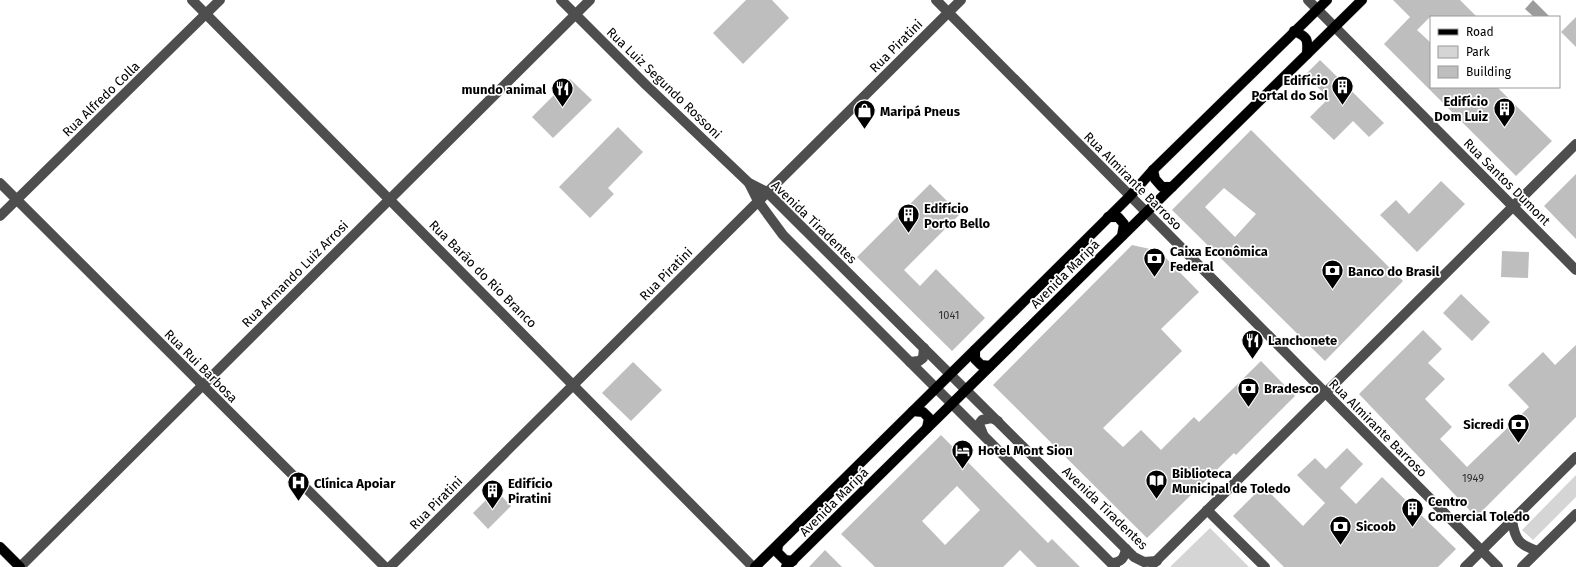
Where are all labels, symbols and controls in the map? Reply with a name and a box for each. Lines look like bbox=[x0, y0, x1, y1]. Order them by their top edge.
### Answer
street label: Rua Piratini bbox=[866, 16, 926, 76]
legend bbox=[1430, 16, 1560, 88]
street label: Rua Luiz Segundo Rossoni bbox=[604, 24, 724, 142]
text: Road bbox=[1466, 25, 1494, 39]
text: Park bbox=[1466, 45, 1490, 59]
street label: Rua Alfredo Colla bbox=[59, 58, 143, 140]
text: Building bbox=[1466, 65, 1512, 79]
place label: Edifício Portal do Sol bbox=[1252, 73, 1328, 103]
building icon: Edifício Portal do Sol bbox=[1330, 74, 1356, 107]
restaurant icon: mundo animal bbox=[549, 76, 575, 109]
place label: mundo animal bbox=[461, 82, 546, 97]
place label: Edifício Dom Luiz bbox=[1434, 94, 1488, 124]
building icon: Edifício Dom Luiz bbox=[1491, 95, 1517, 128]
shop icon: Maripá Pneus bbox=[851, 98, 877, 131]
place label: Maripá Pneus bbox=[880, 104, 961, 119]
street label: Rua Almirante Barroso bbox=[1081, 129, 1185, 233]
street label: Rua Santos Dumont bbox=[1461, 136, 1554, 229]
street label: Avenida Tiradentes bbox=[768, 177, 860, 267]
place label: Edifício Porto Bello bbox=[924, 201, 991, 231]
building icon: Edifício Porto Bello bbox=[896, 202, 922, 235]
street label: Rua Barão do Rio Branco bbox=[426, 217, 540, 331]
street label: Rua Armando Luiz Arrosi bbox=[239, 218, 351, 330]
street label: Avenida Maripá bbox=[1028, 237, 1102, 311]
street label: Rua Piratini bbox=[636, 244, 696, 304]
place label: Caixa Econômica Federal bbox=[1170, 244, 1268, 274]
bank icon: Caixa Econômica Federal bbox=[1142, 245, 1168, 278]
bank icon: Banco do Brasil bbox=[1320, 258, 1346, 291]
place label: Banco do Brasil bbox=[1348, 264, 1439, 279]
house number: 1041 bbox=[939, 309, 959, 322]
street label: Rua Rui Barbosa bbox=[161, 326, 241, 406]
restaurant icon: Lanchonete bbox=[1239, 327, 1265, 360]
place label: Lanchonete bbox=[1268, 333, 1337, 348]
bank icon: Bradesco bbox=[1235, 375, 1261, 408]
street label: Rua Almirante Barroso bbox=[1326, 376, 1430, 480]
place label: Bradesco bbox=[1264, 381, 1319, 396]
bank icon: Sicredi bbox=[1506, 411, 1532, 444]
place label: Sicredi bbox=[1463, 417, 1504, 432]
hotel icon: Hotel Mont Sion bbox=[949, 437, 975, 470]
place label: Hotel Mont Sion bbox=[978, 443, 1073, 458]
street label: Avenida Tiradentes bbox=[1059, 463, 1151, 553]
street label: Avenida Maripá bbox=[797, 465, 871, 539]
place label: Biblioteca Municipal de Toledo bbox=[1172, 466, 1291, 496]
library icon: Biblioteca Municipal de Toledo bbox=[1143, 467, 1169, 500]
hospital icon: Clínica Apoiar bbox=[285, 470, 311, 503]
house number: 1949 bbox=[1462, 472, 1484, 485]
street label: Rua Piratini bbox=[406, 473, 466, 533]
place label: Clínica Apoiar bbox=[314, 476, 396, 491]
place label: Edifício Piratini bbox=[508, 476, 553, 506]
building icon: Edifício Piratini bbox=[479, 477, 505, 510]
place label: Centro Comercial Toledo bbox=[1428, 494, 1530, 524]
building icon: Centro Comercial Toledo bbox=[1400, 495, 1426, 528]
bank icon: Sicoob bbox=[1327, 513, 1353, 546]
place label: Sicoob bbox=[1356, 519, 1396, 534]

